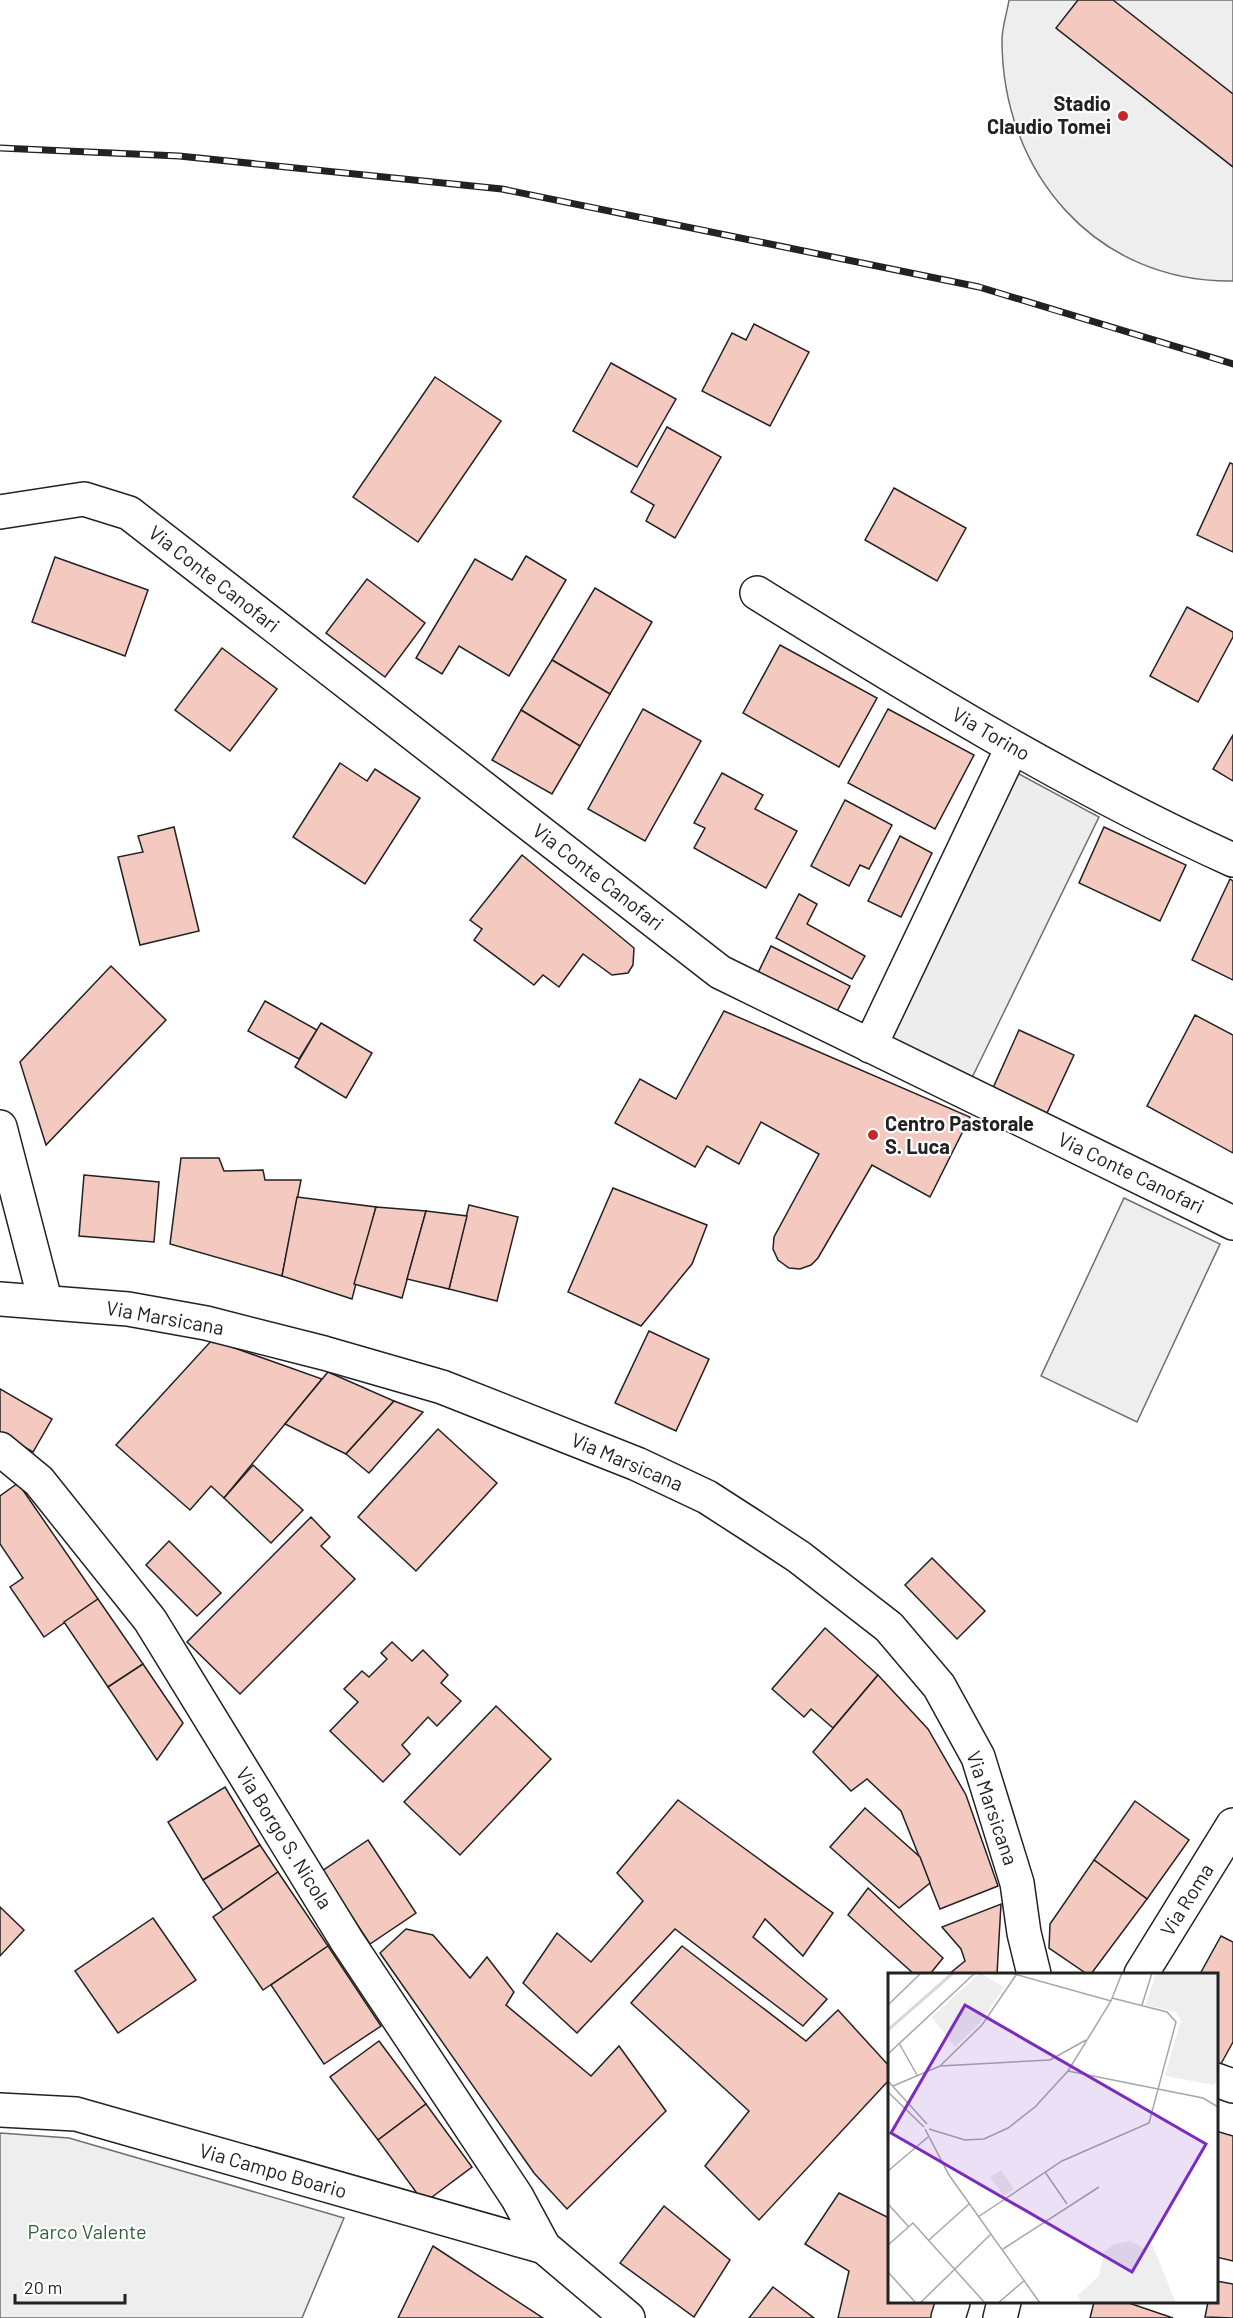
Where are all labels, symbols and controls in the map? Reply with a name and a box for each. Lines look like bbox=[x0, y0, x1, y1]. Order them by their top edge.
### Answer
place label: Stadio Claudio Tomei bbox=[987, 91, 1111, 138]
marker: Stadio Claudio Tomei bbox=[1116, 109, 1130, 123]
street label: Via Conte Canofari bbox=[144, 520, 285, 637]
street label: Via Torino bbox=[948, 701, 1035, 765]
street label: Via Conte Canofari bbox=[528, 818, 669, 935]
place label: Centro Pastorale S. Luca bbox=[885, 1111, 1034, 1158]
street label: Via Conte Canofari bbox=[1054, 1126, 1208, 1218]
marker: Centro Pastorale S. Luca bbox=[866, 1128, 880, 1142]
street label: Via Marsicana bbox=[104, 1295, 226, 1339]
street label: Via Marsicana bbox=[568, 1427, 687, 1495]
street label: Via Marsicana bbox=[962, 1747, 1024, 1868]
street label: Via Borgo S. Nicola bbox=[232, 1762, 338, 1913]
street label: Via Roma bbox=[1155, 1859, 1218, 1940]
inset map bbox=[888, 1973, 1218, 2303]
street label: Via Campo Boario bbox=[197, 2137, 350, 2203]
park label: Parco Valente bbox=[27, 2219, 147, 2243]
scale bar bbox=[15, 2267, 124, 2305]
text: 20 m bbox=[24, 2276, 62, 2298]

